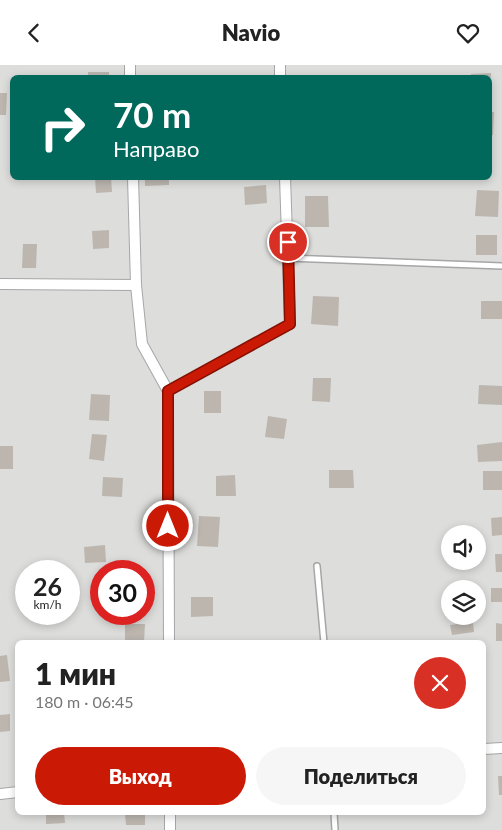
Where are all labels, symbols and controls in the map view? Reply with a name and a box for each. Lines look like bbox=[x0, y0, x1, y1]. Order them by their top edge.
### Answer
icon: back bbox=[20, 19, 48, 47]
text: Navio bbox=[222, 19, 280, 46]
icon: heart bbox=[454, 19, 482, 47]
text: 70 m bbox=[113, 93, 191, 135]
icon: right bbox=[30, 95, 95, 160]
text: Направо bbox=[113, 135, 199, 162]
pin bbox=[267, 221, 309, 263]
icon: arrive bbox=[274, 228, 302, 256]
position arrow bbox=[141, 499, 193, 551]
map controls bbox=[441, 525, 486, 625]
button: sound bbox=[441, 525, 486, 570]
speed limit sign: 30 bbox=[90, 560, 155, 625]
text: 26 bbox=[33, 571, 62, 601]
button: layers bbox=[441, 580, 486, 625]
text: km/h bbox=[33, 597, 62, 612]
text: 1 мин bbox=[35, 655, 116, 691]
button: close bbox=[414, 657, 466, 709]
text: 180 m · 06:45 bbox=[35, 692, 134, 711]
button: Выход bbox=[35, 747, 246, 805]
button: Поделиться bbox=[256, 747, 466, 805]

